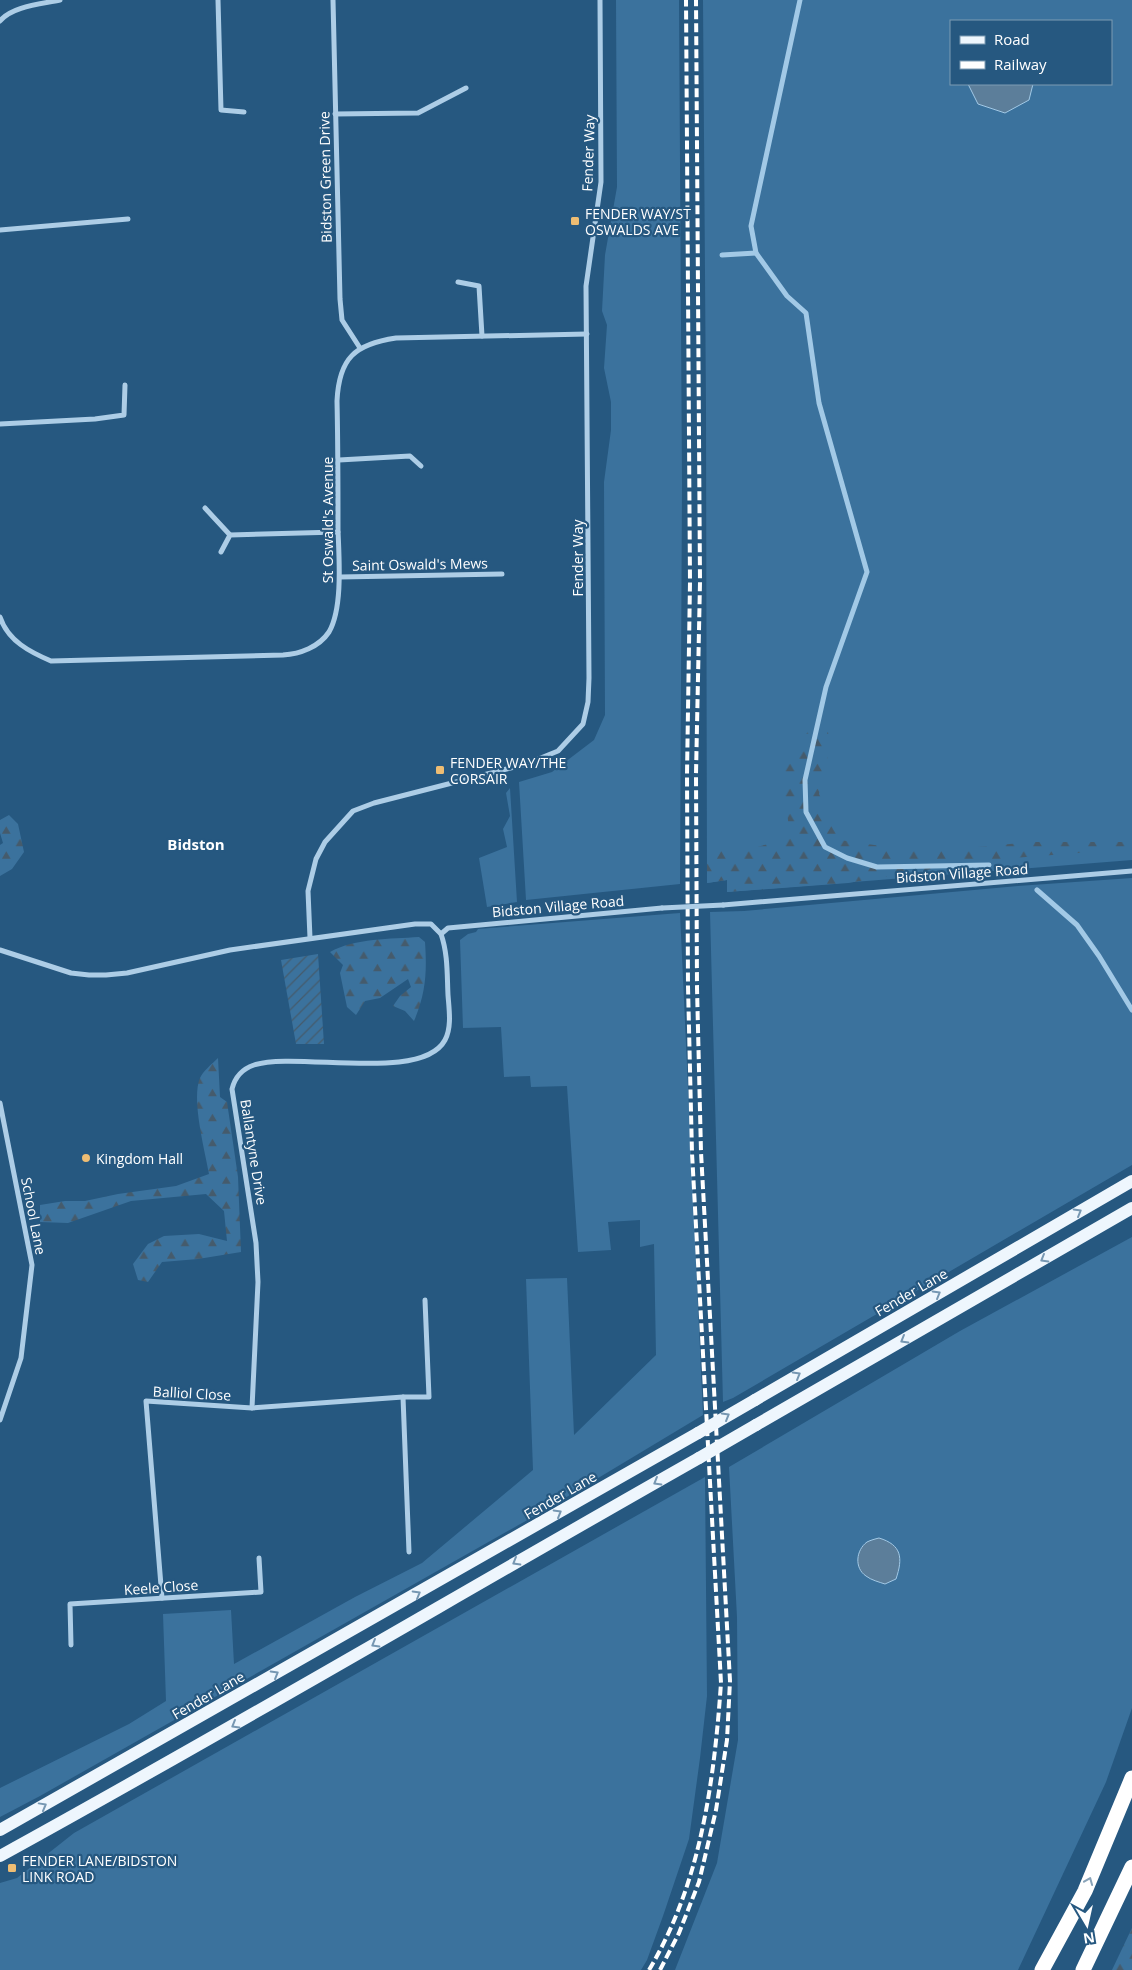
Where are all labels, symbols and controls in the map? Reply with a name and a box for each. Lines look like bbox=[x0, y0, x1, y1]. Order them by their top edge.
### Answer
legend bbox=[950, 20, 1112, 85]
text: Road bbox=[994, 29, 1030, 49]
text: Railway bbox=[994, 54, 1047, 74]
street label: Bidston Green Drive bbox=[314, 111, 336, 243]
street label: Fender Way bbox=[577, 113, 599, 192]
place label: FENDER WAY/ST OSWALDS AVE bbox=[585, 204, 691, 239]
marker: FENDER WAY/ST OSWALDS AVE bbox=[569, 215, 581, 227]
street label: St Oswald's Avenue bbox=[318, 457, 337, 583]
street label: Fender Way bbox=[568, 518, 587, 597]
street label: Saint Oswald's Mews bbox=[352, 553, 488, 575]
place label: FENDER WAY/THE CORSAIR bbox=[450, 753, 566, 788]
marker: FENDER WAY/THE CORSAIR bbox=[434, 764, 446, 776]
district label: Bidston bbox=[167, 834, 225, 854]
street label: Bidston Village Road bbox=[895, 859, 1029, 887]
street label: Bidston Village Road bbox=[491, 891, 625, 921]
street label: Ballantyne Drive bbox=[236, 1098, 272, 1206]
place label: Kingdom Hall bbox=[96, 1149, 183, 1168]
marker: Kingdom Hall bbox=[80, 1152, 92, 1164]
street label: School Lane bbox=[17, 1176, 51, 1256]
one-way arrow bbox=[1072, 1208, 1081, 1218]
one-way arrow bbox=[1041, 1253, 1050, 1263]
street label: Fender Lane bbox=[871, 1263, 951, 1320]
one-way arrow bbox=[932, 1290, 941, 1300]
one-way arrow bbox=[900, 1334, 909, 1344]
one-way arrow bbox=[791, 1372, 800, 1382]
street label: Balliol Close bbox=[152, 1381, 232, 1405]
one-way arrow bbox=[721, 1413, 730, 1423]
street label: Fender Lane bbox=[520, 1466, 600, 1523]
one-way arrow bbox=[653, 1476, 662, 1486]
one-way arrow bbox=[552, 1510, 561, 1520]
one-way arrow bbox=[512, 1556, 521, 1566]
street label: Keele Close bbox=[123, 1575, 199, 1599]
one-way arrow bbox=[411, 1590, 420, 1600]
one-way arrow bbox=[372, 1638, 381, 1648]
street label: Fender Lane bbox=[168, 1666, 248, 1723]
one-way arrow bbox=[270, 1671, 279, 1681]
one-way arrow bbox=[231, 1719, 240, 1729]
one-way arrow bbox=[37, 1802, 46, 1812]
place label: FENDER LANE/BIDSTON LINK ROAD bbox=[22, 1851, 177, 1886]
marker: FENDER LANE/BIDSTON LINK ROAD bbox=[6, 1862, 18, 1874]
one-way arrow bbox=[1083, 1877, 1094, 1886]
north arrow bbox=[1062, 1900, 1112, 1950]
text: N bbox=[1082, 1928, 1096, 1949]

